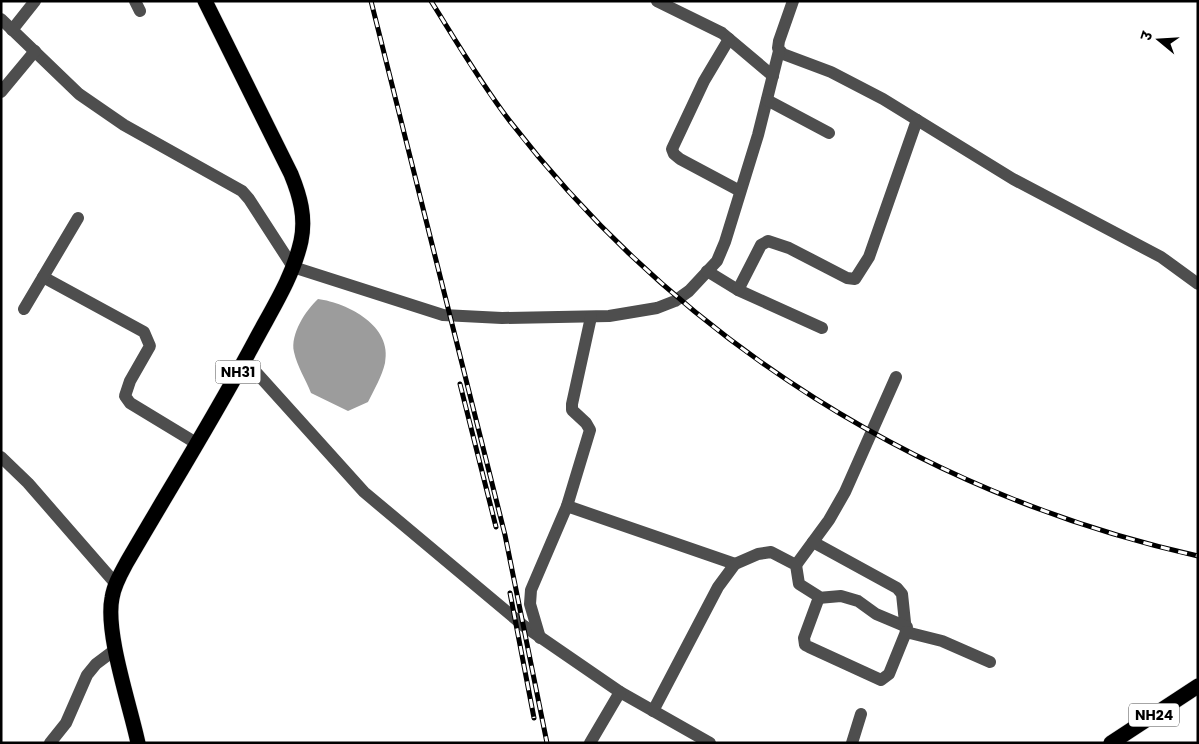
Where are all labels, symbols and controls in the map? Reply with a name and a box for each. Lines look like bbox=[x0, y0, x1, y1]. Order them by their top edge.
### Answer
north arrow bbox=[1134, 15, 1184, 65]
text: उ bbox=[1136, 28, 1158, 44]
road number: NH31 bbox=[216, 361, 260, 384]
road number: NH24 bbox=[1129, 704, 1179, 726]

